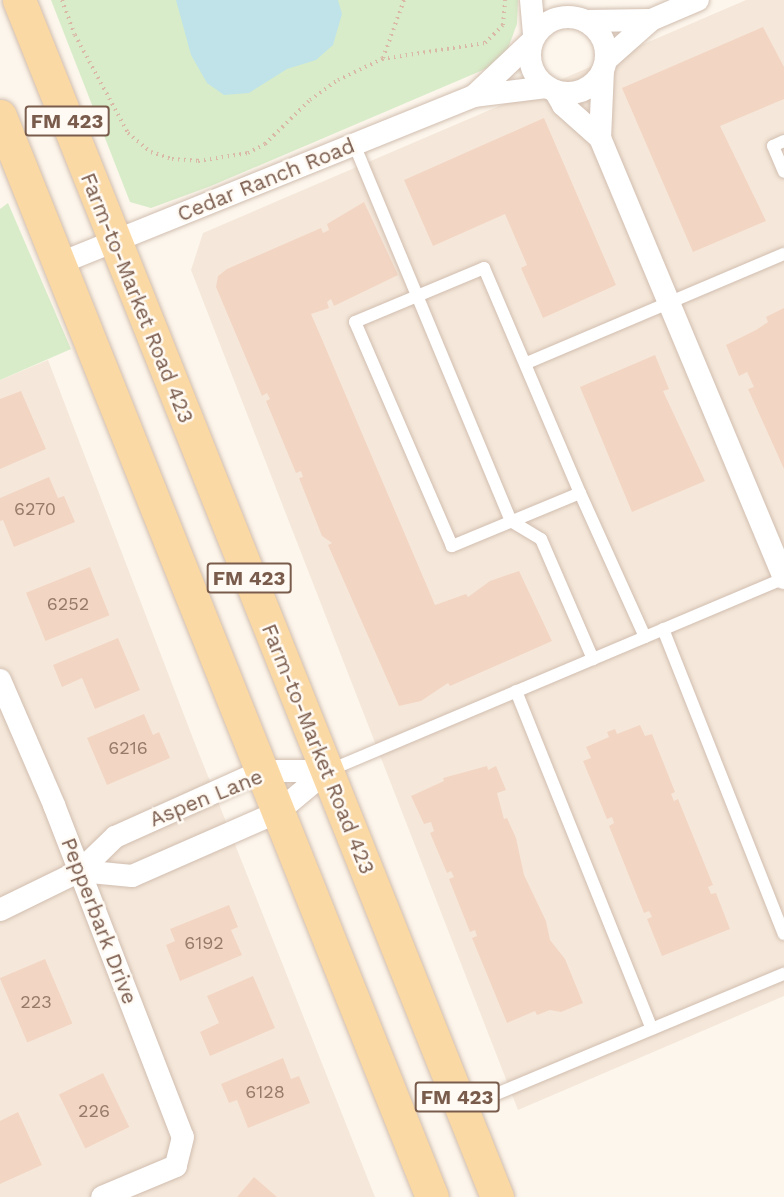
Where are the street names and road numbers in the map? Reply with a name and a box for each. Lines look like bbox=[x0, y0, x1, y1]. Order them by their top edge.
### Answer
road number: FM 423 bbox=[23, 104, 110, 138]
street label: Cedar Ranch Road bbox=[174, 133, 358, 227]
street label: Farm-to-Market Road 423 bbox=[75, 169, 199, 427]
road number: FM 423 bbox=[206, 561, 292, 595]
street label: Farm-to-Market Road 423 bbox=[256, 620, 380, 878]
street label: Aspen Lane bbox=[146, 764, 266, 832]
street label: Pepperbark Drive bbox=[56, 834, 142, 1008]
road number: FM 423 bbox=[414, 1080, 500, 1114]

